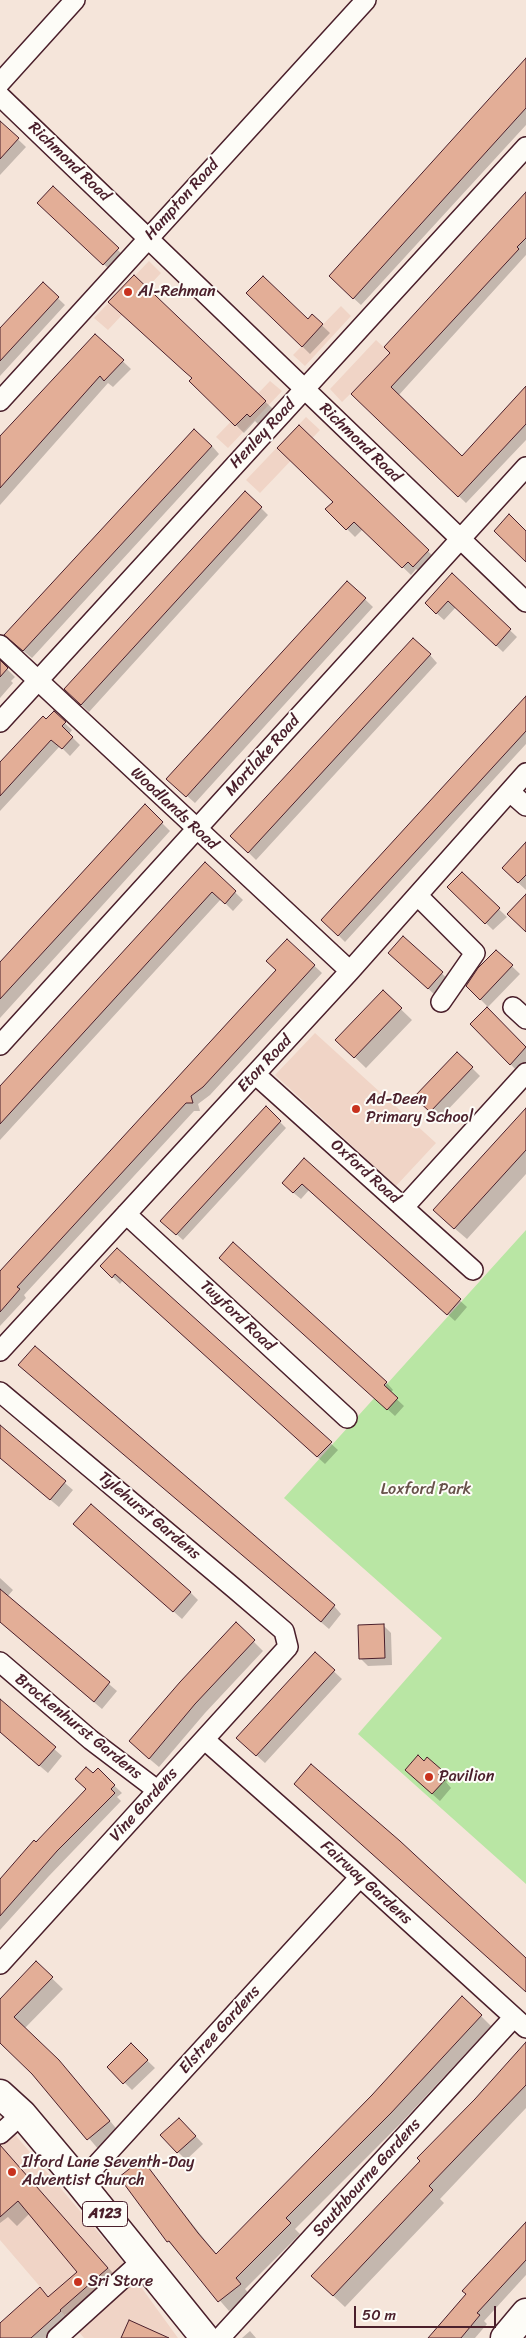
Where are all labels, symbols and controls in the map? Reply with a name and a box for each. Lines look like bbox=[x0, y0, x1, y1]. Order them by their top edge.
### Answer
street label: Richmond Road bbox=[24, 118, 114, 206]
street label: Hampton Road bbox=[141, 156, 223, 244]
place label: Al-Rehman bbox=[138, 282, 216, 302]
marker: Al-Rehman bbox=[122, 286, 134, 298]
street label: Henley Road bbox=[226, 395, 300, 473]
street label: Richmond Road bbox=[315, 399, 405, 487]
street label: Mortlake Road bbox=[222, 712, 304, 800]
street label: Woodlands Road bbox=[126, 764, 222, 854]
street label: Eton Road bbox=[234, 1031, 296, 1097]
place label: Ad-Deen Primary School bbox=[366, 1090, 473, 1128]
marker: Ad-Deen Primary School bbox=[350, 1103, 362, 1115]
street label: Oxford Road bbox=[326, 1136, 404, 1208]
street label: Twyford Road bbox=[196, 1276, 278, 1356]
street label: Tylehurst Gardens bbox=[94, 1468, 204, 1564]
park label: Loxford Park bbox=[381, 1480, 471, 1500]
street label: Brockenhurst Gardens bbox=[11, 1670, 145, 1784]
street label: Vine Gardens bbox=[106, 1764, 182, 1846]
place label: Pavilion bbox=[439, 1767, 494, 1787]
marker: Pavilion bbox=[423, 1771, 435, 1783]
street label: Fairway Gardens bbox=[316, 1837, 416, 1929]
street label: Elstree Gardens bbox=[176, 1982, 264, 2078]
street label: Southbourne Gardens bbox=[309, 2115, 425, 2241]
place label: Ilford Lane Seventh-Day Adventist Church bbox=[22, 2153, 194, 2191]
marker: Ilford Lane Seventh-Day Adventist Church bbox=[6, 2166, 18, 2178]
road number: A123 bbox=[82, 2202, 128, 2226]
place label: Sri Store bbox=[88, 2272, 153, 2292]
marker: Sri Store bbox=[72, 2276, 84, 2288]
scale bar bbox=[356, 2296, 498, 2328]
text: 50 m bbox=[362, 2302, 396, 2328]

